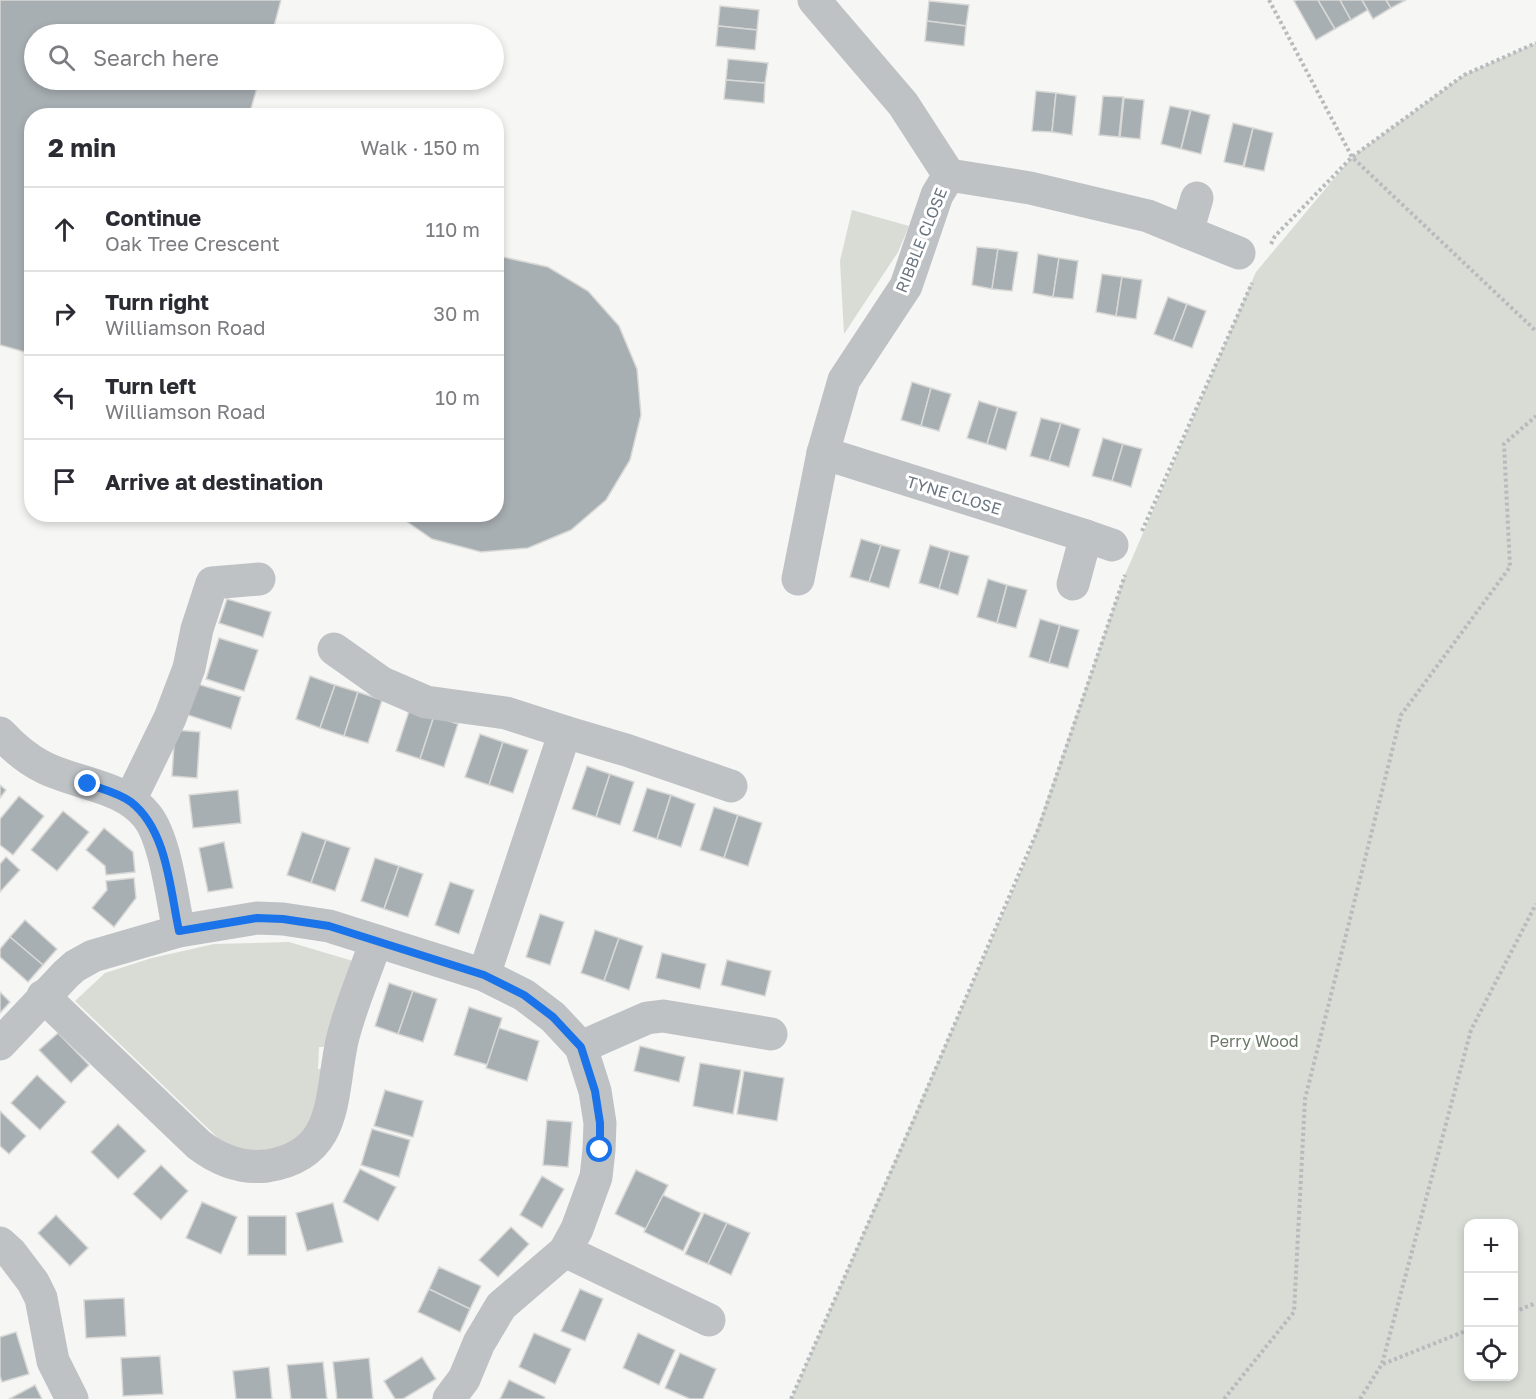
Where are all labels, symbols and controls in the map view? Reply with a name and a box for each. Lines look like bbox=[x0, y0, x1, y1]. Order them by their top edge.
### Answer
search box bbox=[24, 24, 504, 90]
icon: search bbox=[45, 41, 78, 74]
text: Search here bbox=[93, 44, 219, 71]
text: 2 min bbox=[48, 132, 116, 163]
text: Walk · 150 m bbox=[360, 135, 480, 159]
street label: RIBBLE CLOSE bbox=[891, 185, 951, 295]
text: Continue bbox=[105, 204, 201, 231]
icon: ahead bbox=[48, 213, 81, 246]
text: 110 m bbox=[426, 217, 480, 241]
text: Oak Tree Crescent bbox=[105, 231, 280, 255]
text: Turn right bbox=[105, 288, 209, 315]
icon: right bbox=[48, 297, 81, 330]
text: 30 m bbox=[433, 301, 480, 325]
text: Williamson Road bbox=[105, 315, 266, 339]
text: Turn left bbox=[105, 372, 196, 399]
icon: left bbox=[48, 381, 81, 414]
text: 10 m bbox=[435, 385, 480, 409]
text: Williamson Road bbox=[105, 399, 266, 423]
icon: arrive bbox=[48, 465, 81, 498]
text: Arrive at destination bbox=[105, 468, 323, 495]
street label: TYNE CLOSE bbox=[904, 471, 1004, 519]
route end bbox=[74, 770, 100, 796]
park label: Perry Wood bbox=[1209, 1031, 1299, 1051]
route start bbox=[586, 1136, 612, 1162]
map controls bbox=[1464, 1219, 1518, 1381]
button: + bbox=[1464, 1219, 1518, 1273]
button: − bbox=[1464, 1273, 1518, 1327]
button: locate bbox=[1464, 1327, 1518, 1381]

